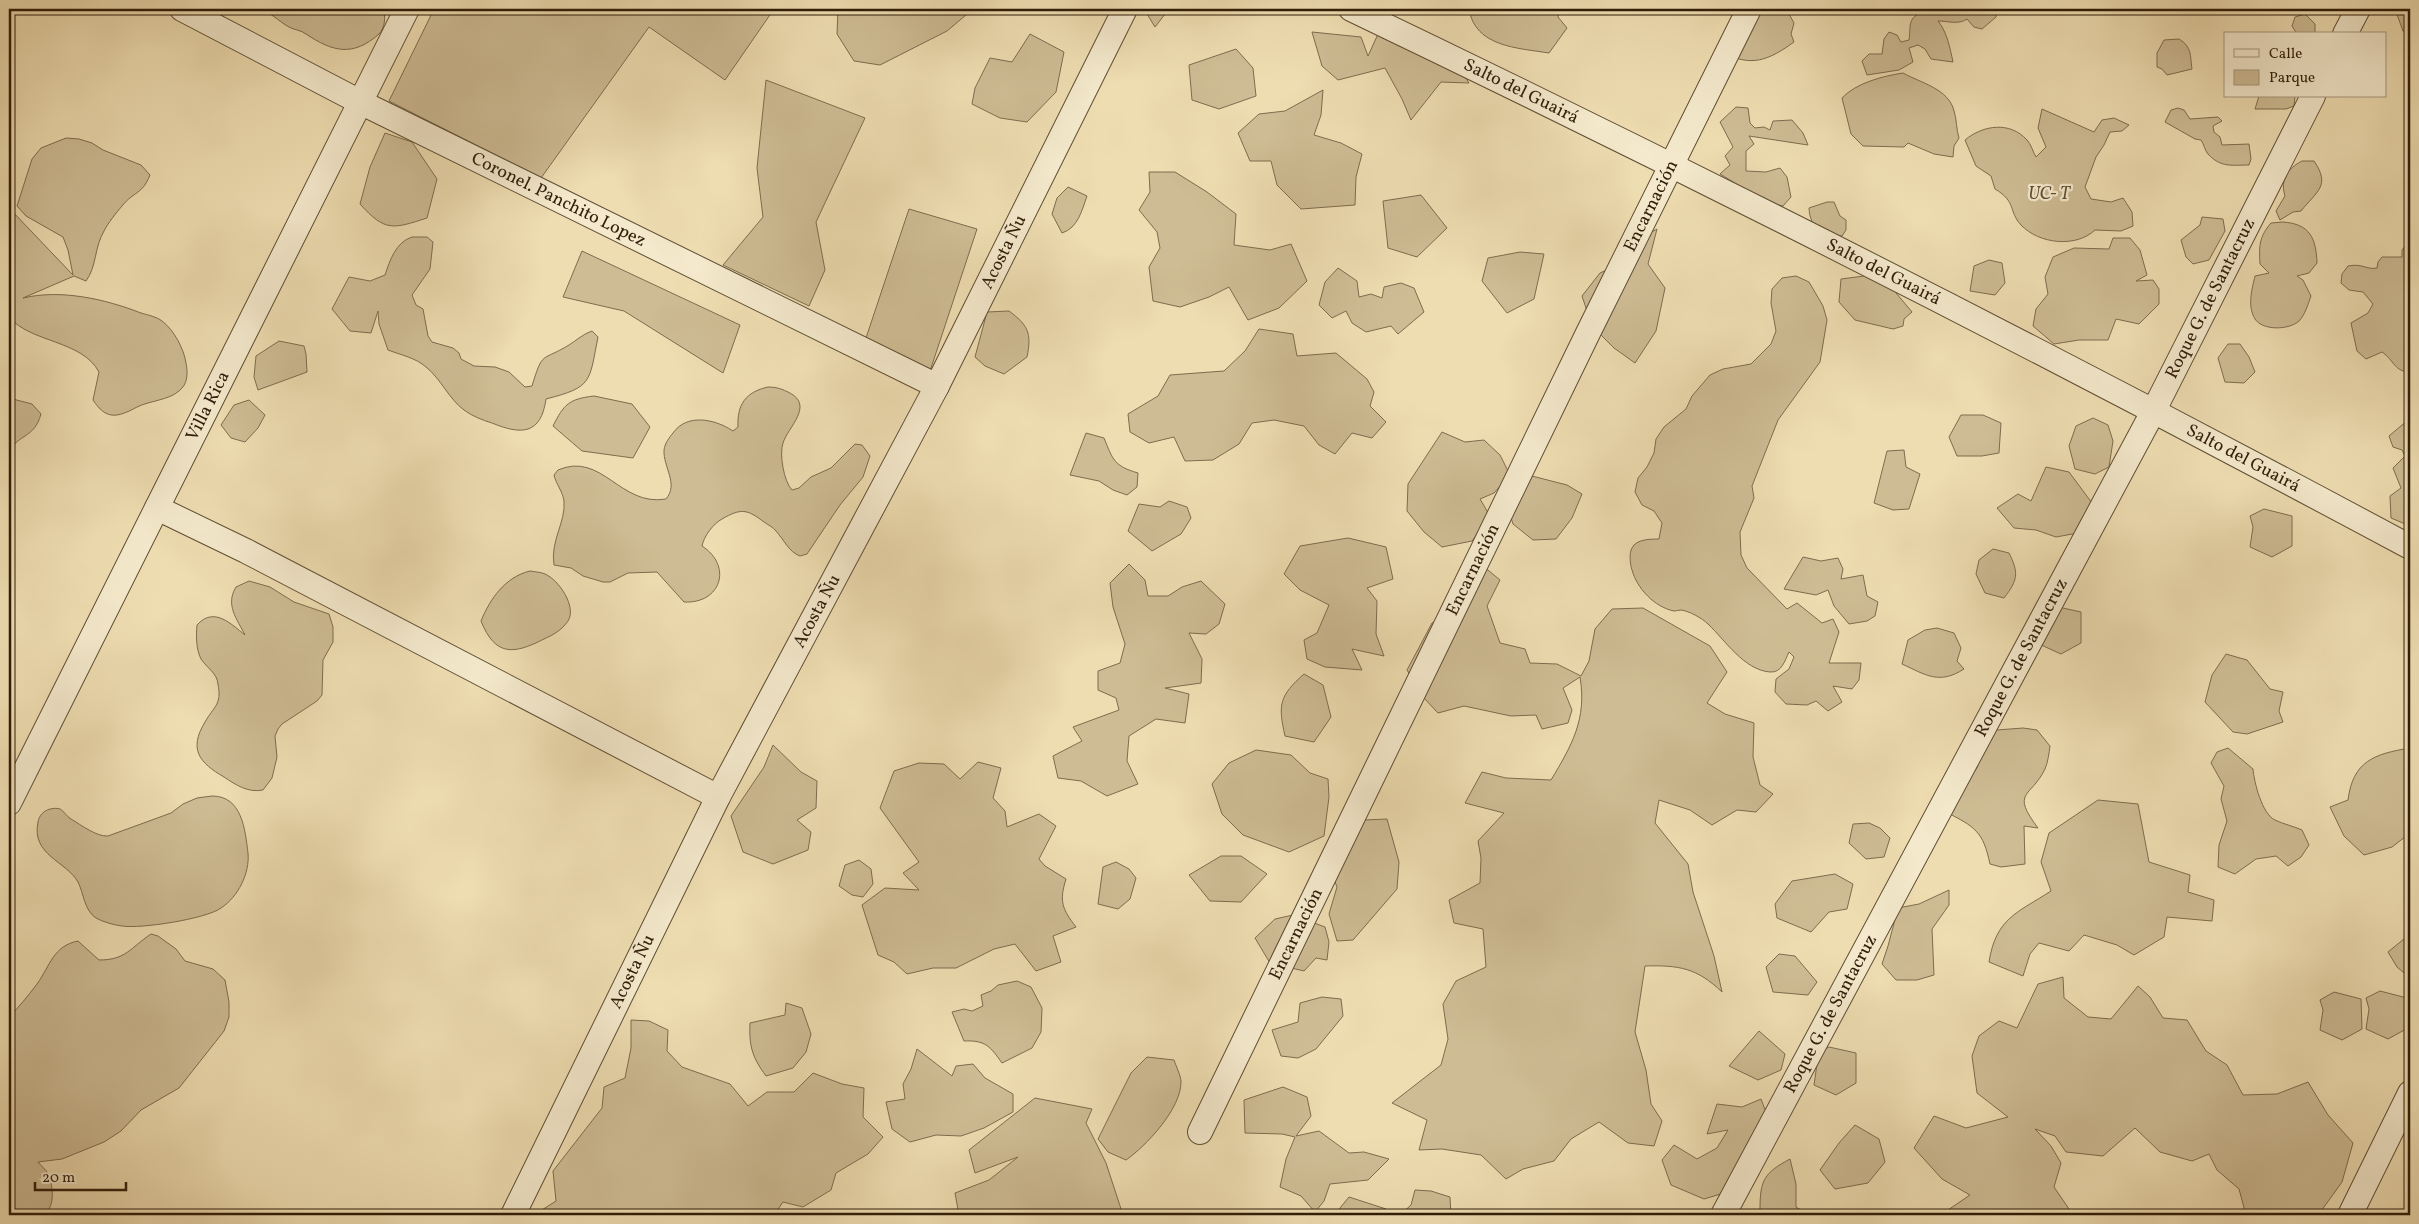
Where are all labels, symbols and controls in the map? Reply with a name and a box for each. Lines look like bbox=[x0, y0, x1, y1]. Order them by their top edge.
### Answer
legend bbox=[2224, 32, 2386, 98]
text: Calle bbox=[2269, 44, 2302, 65]
street label: Salto del Guairá bbox=[1459, 53, 1583, 130]
text: Parque bbox=[2269, 68, 2315, 89]
street label: Coronel. Panchito Lopez bbox=[467, 146, 650, 253]
street label: Encarnación bbox=[1618, 156, 1685, 256]
park label: UC- T bbox=[2028, 182, 2071, 207]
street label: Acosta Ñu bbox=[975, 211, 1033, 293]
street label: Roque G. de Santacruz bbox=[2159, 214, 2261, 383]
street label: Salto del Guairá bbox=[1822, 232, 1945, 312]
street label: Villa Rica bbox=[180, 367, 236, 445]
street label: Salto del Guairá bbox=[2182, 418, 2305, 499]
street label: Encarnación bbox=[1440, 519, 1506, 620]
street label: Acosta Ñu bbox=[787, 570, 847, 652]
street label: Roque G. de Santacruz bbox=[1969, 574, 2074, 742]
street label: Encarnación bbox=[1263, 884, 1329, 984]
street label: Acosta Ñu bbox=[603, 930, 661, 1013]
street label: Roque G. de Santacruz bbox=[1778, 930, 1883, 1098]
scale bar bbox=[35, 1159, 126, 1191]
text: 20 m bbox=[42, 1168, 75, 1189]

